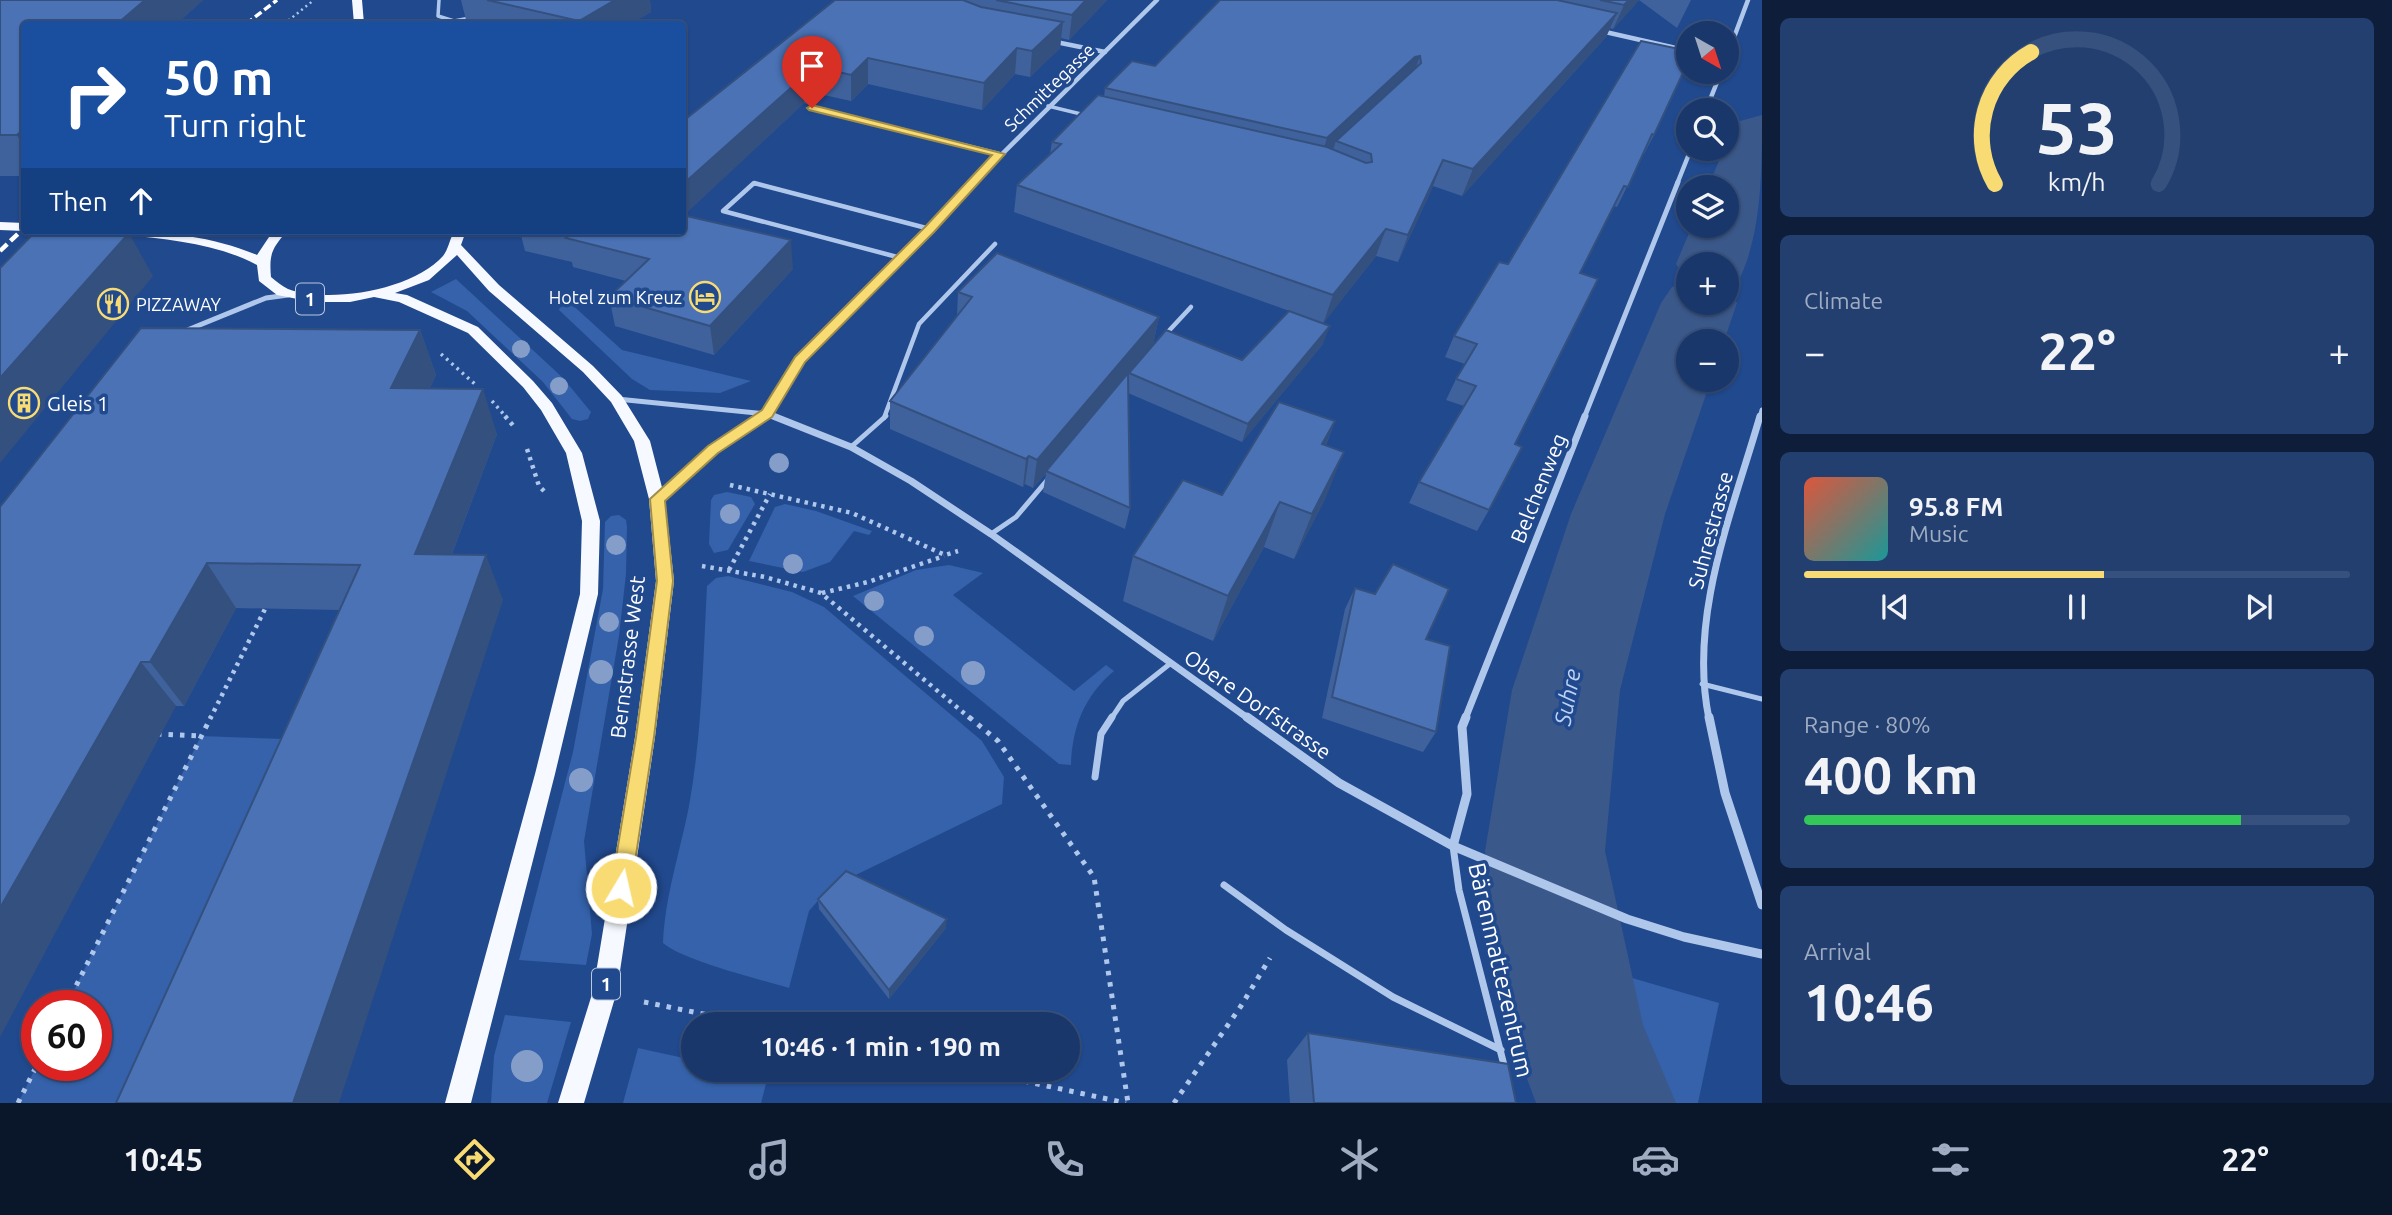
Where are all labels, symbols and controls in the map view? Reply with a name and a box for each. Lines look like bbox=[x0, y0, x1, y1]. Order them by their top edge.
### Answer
north arrow bbox=[1676, 21, 1740, 84]
map controls bbox=[1676, 21, 1739, 392]
pin bbox=[782, 36, 842, 108]
street label: Schmittegasse bbox=[1000, 39, 1098, 135]
icon: arrive bbox=[793, 47, 831, 85]
icon: right bbox=[49, 49, 140, 140]
text: 50 m bbox=[164, 49, 273, 104]
text: 53 bbox=[2036, 86, 2118, 168]
button: search bbox=[1676, 98, 1739, 161]
text: Turn right bbox=[164, 107, 306, 143]
text: km/h bbox=[2048, 167, 2106, 195]
button: layers bbox=[1676, 175, 1739, 238]
icon: ahead bbox=[122, 182, 160, 220]
text: Then bbox=[49, 187, 108, 216]
button: + bbox=[1676, 252, 1739, 315]
hotel icon: Hotel zum Kreuz bbox=[688, 280, 722, 314]
road number: 1 bbox=[296, 284, 324, 314]
restaurant icon: PIZZAWAY bbox=[96, 287, 130, 321]
place label: Hotel zum Kreuz bbox=[549, 287, 682, 307]
text: Climate bbox=[1804, 288, 1883, 313]
place label: PIZZAWAY bbox=[136, 294, 221, 314]
text: 22° bbox=[2038, 322, 2116, 380]
button: − bbox=[1676, 329, 1739, 392]
text: − bbox=[1804, 331, 1825, 373]
text: + bbox=[2329, 331, 2350, 373]
building icon: Gleis 1 bbox=[7, 386, 41, 420]
place label: Gleis 1 bbox=[47, 391, 109, 415]
street label: Belchenweg bbox=[1505, 430, 1571, 546]
street label: Suhrestrasse bbox=[1683, 469, 1737, 591]
text: 95.8 FM bbox=[1909, 492, 2003, 521]
text: Music bbox=[1909, 521, 1968, 546]
street label: Bernstrasse West bbox=[605, 574, 649, 740]
icon: previous bbox=[1876, 588, 1914, 626]
icon: pause bbox=[2058, 588, 2096, 626]
icon: next bbox=[2240, 588, 2278, 626]
street label: Obere Dorfstrasse bbox=[1180, 644, 1336, 764]
water label: Suhre bbox=[1549, 666, 1585, 728]
text: Range · 80% bbox=[1804, 712, 1931, 737]
text: 400 km bbox=[1804, 746, 1978, 804]
position arrow bbox=[584, 851, 658, 925]
street label: Bärenmattezentrum bbox=[1463, 860, 1539, 1080]
text: Arrival bbox=[1804, 939, 1871, 964]
road number: 1 bbox=[592, 968, 620, 1000]
text: 10:46 bbox=[1804, 973, 1934, 1031]
speed limit sign: 60 bbox=[21, 990, 112, 1081]
text: 10:46 · 1 min · 190 m bbox=[760, 1032, 1001, 1061]
icon: directions bbox=[450, 1135, 499, 1184]
icon: music bbox=[745, 1135, 794, 1184]
icon: phone bbox=[1040, 1135, 1089, 1184]
icon: climate bbox=[1335, 1135, 1384, 1184]
icon: car bbox=[1631, 1135, 1680, 1184]
icon: filters bbox=[1926, 1135, 1975, 1184]
text: 10:45 bbox=[123, 1141, 203, 1177]
text: 22° bbox=[2221, 1141, 2269, 1177]

